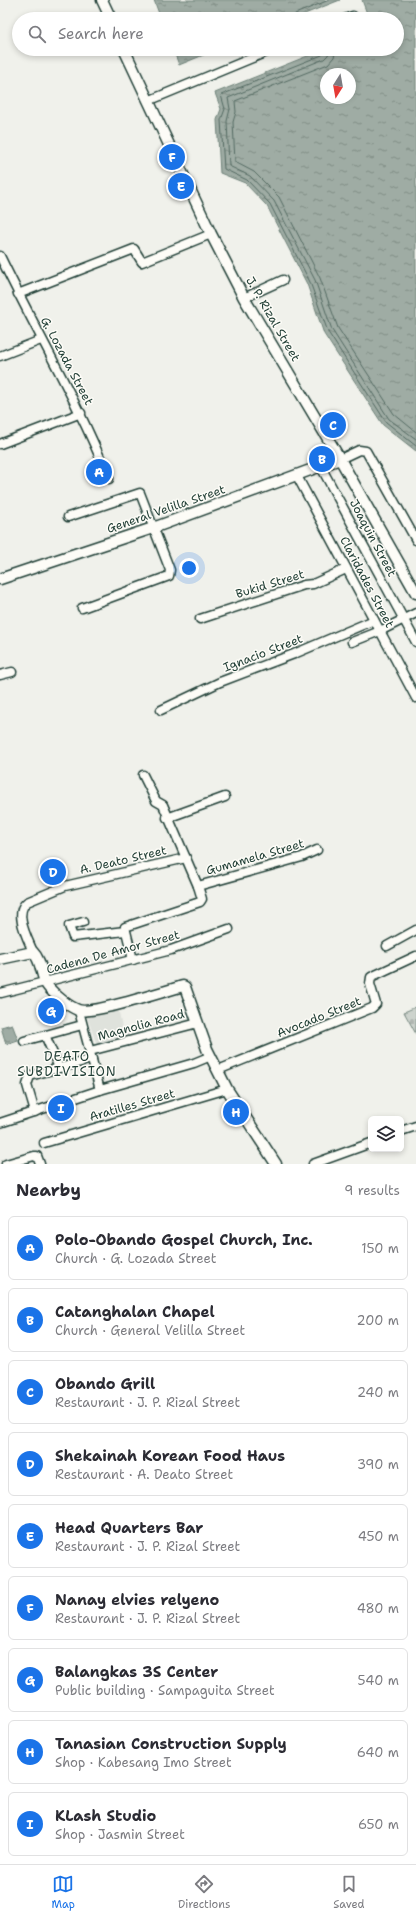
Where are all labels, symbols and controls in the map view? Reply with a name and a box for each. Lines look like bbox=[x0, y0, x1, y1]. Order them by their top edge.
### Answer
search box bbox=[12, 12, 404, 56]
icon: search bbox=[26, 23, 48, 45]
text: Search here bbox=[58, 24, 144, 44]
north arrow bbox=[320, 68, 356, 104]
pin: F bbox=[159, 142, 185, 172]
pin: E bbox=[168, 171, 194, 201]
street label: J. P. Rizal Street bbox=[242, 274, 304, 364]
street label: G. Lozada Street bbox=[37, 314, 97, 408]
pin: C bbox=[320, 410, 346, 440]
pin: B bbox=[309, 444, 335, 474]
pin: A bbox=[86, 457, 112, 487]
street label: General Velilla Street bbox=[105, 481, 227, 537]
street label: Joaquin Street bbox=[346, 496, 400, 580]
street label: Claridades Street bbox=[336, 534, 398, 630]
your location bbox=[179, 558, 199, 578]
street label: Bukid Street bbox=[234, 566, 306, 602]
street label: Ignacio Street bbox=[221, 631, 305, 675]
street label: Gumamela Street bbox=[204, 835, 306, 879]
street label: A. Deato Street bbox=[78, 842, 168, 878]
pin: D bbox=[40, 857, 66, 887]
street label: Cadena De Amor Street bbox=[45, 926, 181, 978]
street label: Avocado Street bbox=[275, 993, 363, 1041]
pin: G bbox=[38, 996, 64, 1026]
street label: Magnolia Road bbox=[96, 1006, 186, 1044]
district label: DEATO SUBDIVISION bbox=[17, 1048, 117, 1080]
street label: Aratilles Street bbox=[87, 1085, 177, 1125]
pin: I bbox=[48, 1093, 74, 1123]
pin: H bbox=[223, 1097, 249, 1127]
map controls bbox=[368, 1116, 404, 1152]
button: layers bbox=[368, 1116, 404, 1152]
text: Nearby bbox=[16, 1179, 81, 1201]
text: 9 results bbox=[344, 1182, 400, 1199]
text: Polo-Obando Gospel Church, Inc. bbox=[55, 1230, 313, 1250]
text: A bbox=[25, 1240, 35, 1257]
text: 150 m bbox=[361, 1240, 399, 1257]
text: Church · G. Lozada Street bbox=[55, 1250, 216, 1267]
text: Catanghalan Chapel bbox=[55, 1302, 215, 1322]
text: B bbox=[26, 1312, 34, 1329]
text: 200 m bbox=[357, 1312, 399, 1329]
text: Church · General Velilla Street bbox=[55, 1322, 245, 1339]
text: Obando Grill bbox=[55, 1374, 155, 1394]
text: C bbox=[26, 1384, 34, 1401]
text: 240 m bbox=[357, 1384, 399, 1401]
text: Restaurant · J. P. Rizal Street bbox=[55, 1394, 240, 1411]
text: Shekainah Korean Food Haus bbox=[55, 1446, 285, 1466]
text: D bbox=[25, 1456, 35, 1473]
text: 390 m bbox=[357, 1456, 399, 1473]
text: Restaurant · A. Deato Street bbox=[55, 1466, 233, 1483]
text: Head Quarters Bar bbox=[55, 1518, 203, 1538]
text: E bbox=[26, 1528, 34, 1545]
text: 450 m bbox=[358, 1528, 399, 1545]
text: Restaurant · J. P. Rizal Street bbox=[55, 1538, 240, 1555]
text: Nanay elvies relyeno bbox=[55, 1590, 219, 1610]
text: F bbox=[26, 1600, 34, 1617]
text: 480 m bbox=[357, 1600, 399, 1617]
text: Restaurant · J. P. Rizal Street bbox=[55, 1610, 240, 1627]
text: Balangkas 3S Center bbox=[55, 1662, 218, 1682]
text: G bbox=[25, 1672, 35, 1689]
text: 540 m bbox=[358, 1672, 399, 1689]
text: Public building · Sampaguita Street bbox=[55, 1682, 275, 1699]
text: Tanasian Construction Supply bbox=[55, 1734, 287, 1754]
text: H bbox=[25, 1744, 35, 1761]
text: 640 m bbox=[357, 1744, 399, 1761]
text: Shop · Kabesang Imo Street bbox=[55, 1754, 232, 1771]
text: KLash Studio bbox=[55, 1806, 156, 1826]
text: I bbox=[26, 1816, 34, 1833]
text: 650 m bbox=[358, 1816, 399, 1833]
text: Shop · Jasmin Street bbox=[55, 1826, 185, 1843]
tab: Map bbox=[51, 1873, 75, 1912]
tab: Directions bbox=[178, 1873, 230, 1912]
tab: Saved bbox=[333, 1873, 365, 1912]

